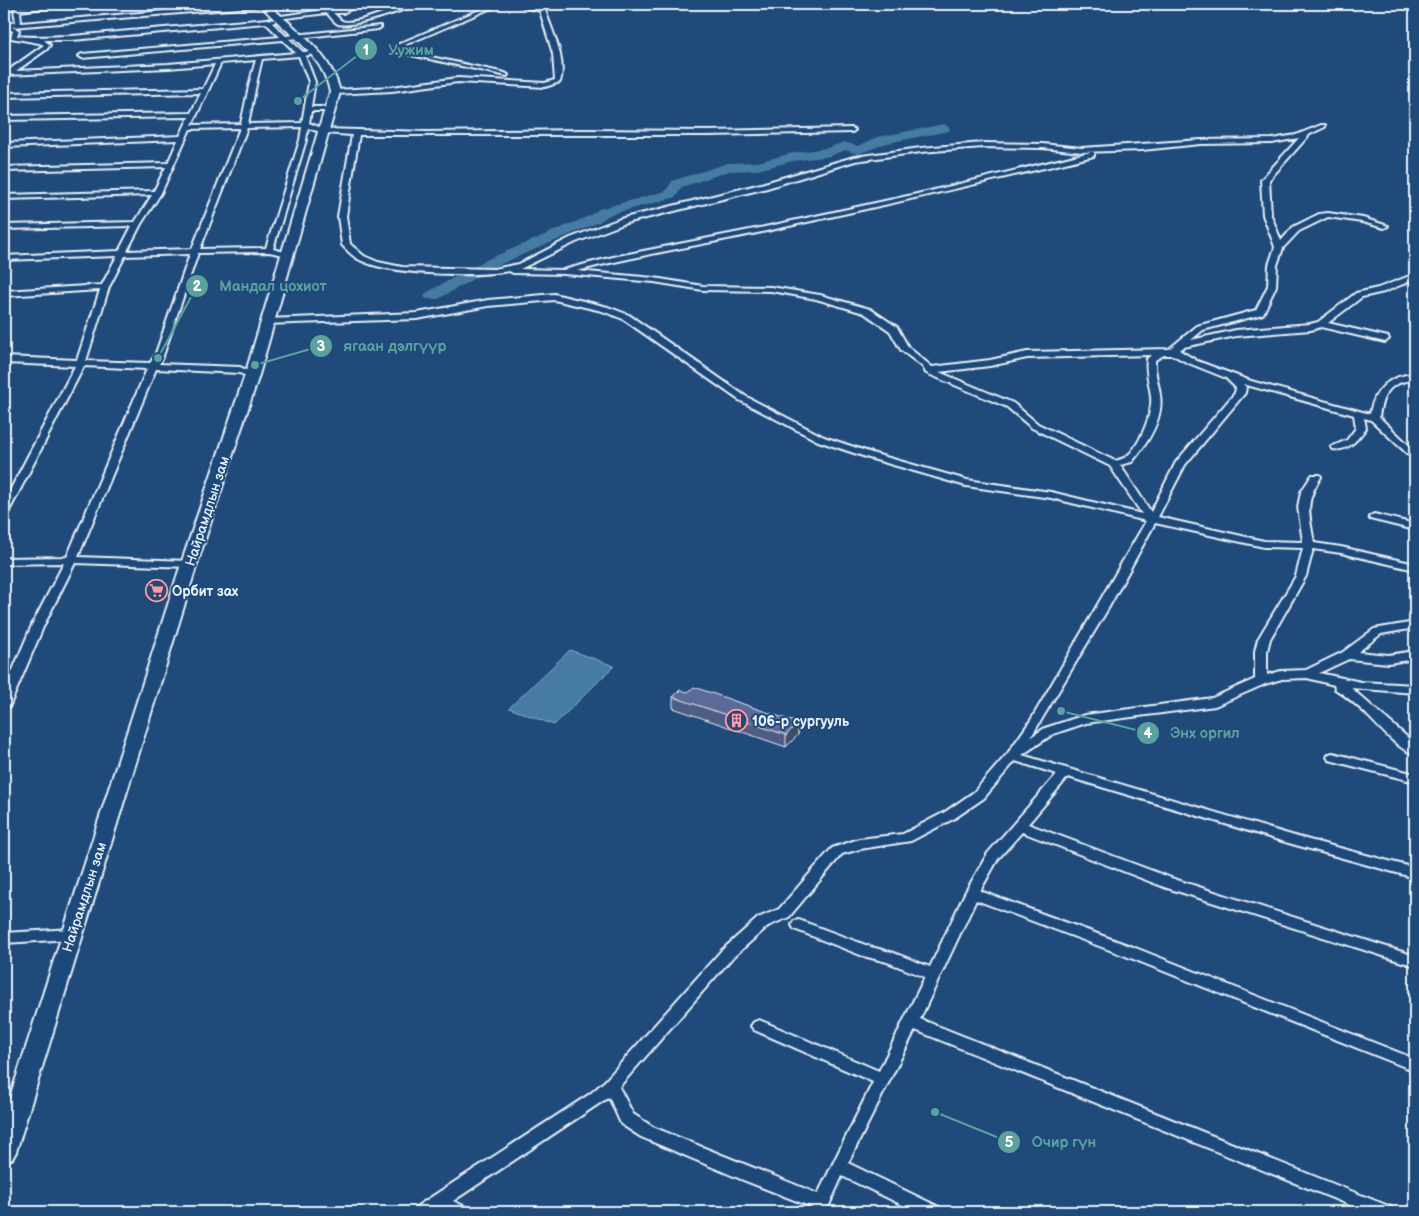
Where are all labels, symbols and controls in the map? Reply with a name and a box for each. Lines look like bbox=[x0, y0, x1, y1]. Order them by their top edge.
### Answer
callout: Уужим bbox=[353, 34, 444, 64]
text: 1 bbox=[363, 41, 369, 60]
text: Уужим bbox=[388, 41, 434, 60]
callout: Мандал цохиот bbox=[185, 271, 337, 301]
text: 2 bbox=[193, 277, 202, 296]
text: Мандал цохиот bbox=[219, 277, 327, 296]
callout: ягаан дэлгүүр bbox=[308, 331, 456, 361]
text: 3 bbox=[317, 337, 326, 356]
text: ягаан дэлгүүр bbox=[344, 337, 447, 356]
street label: Найрамдлын зам bbox=[182, 454, 233, 568]
supermarket icon: Орбит зах bbox=[144, 579, 168, 603]
place label: Орбит зах bbox=[172, 583, 239, 600]
building icon: 106-р сургууль bbox=[724, 709, 748, 733]
place label: 106-р сургууль bbox=[752, 713, 850, 730]
callout: Энх оргил bbox=[1135, 718, 1249, 748]
text: 4 bbox=[1144, 724, 1153, 743]
text: Энх оргил bbox=[1170, 724, 1240, 743]
street label: Найрамдлын зам bbox=[59, 840, 110, 954]
callout: Очир гүн bbox=[997, 1127, 1106, 1157]
text: 5 bbox=[1005, 1133, 1014, 1152]
text: Очир гүн bbox=[1032, 1133, 1096, 1152]

